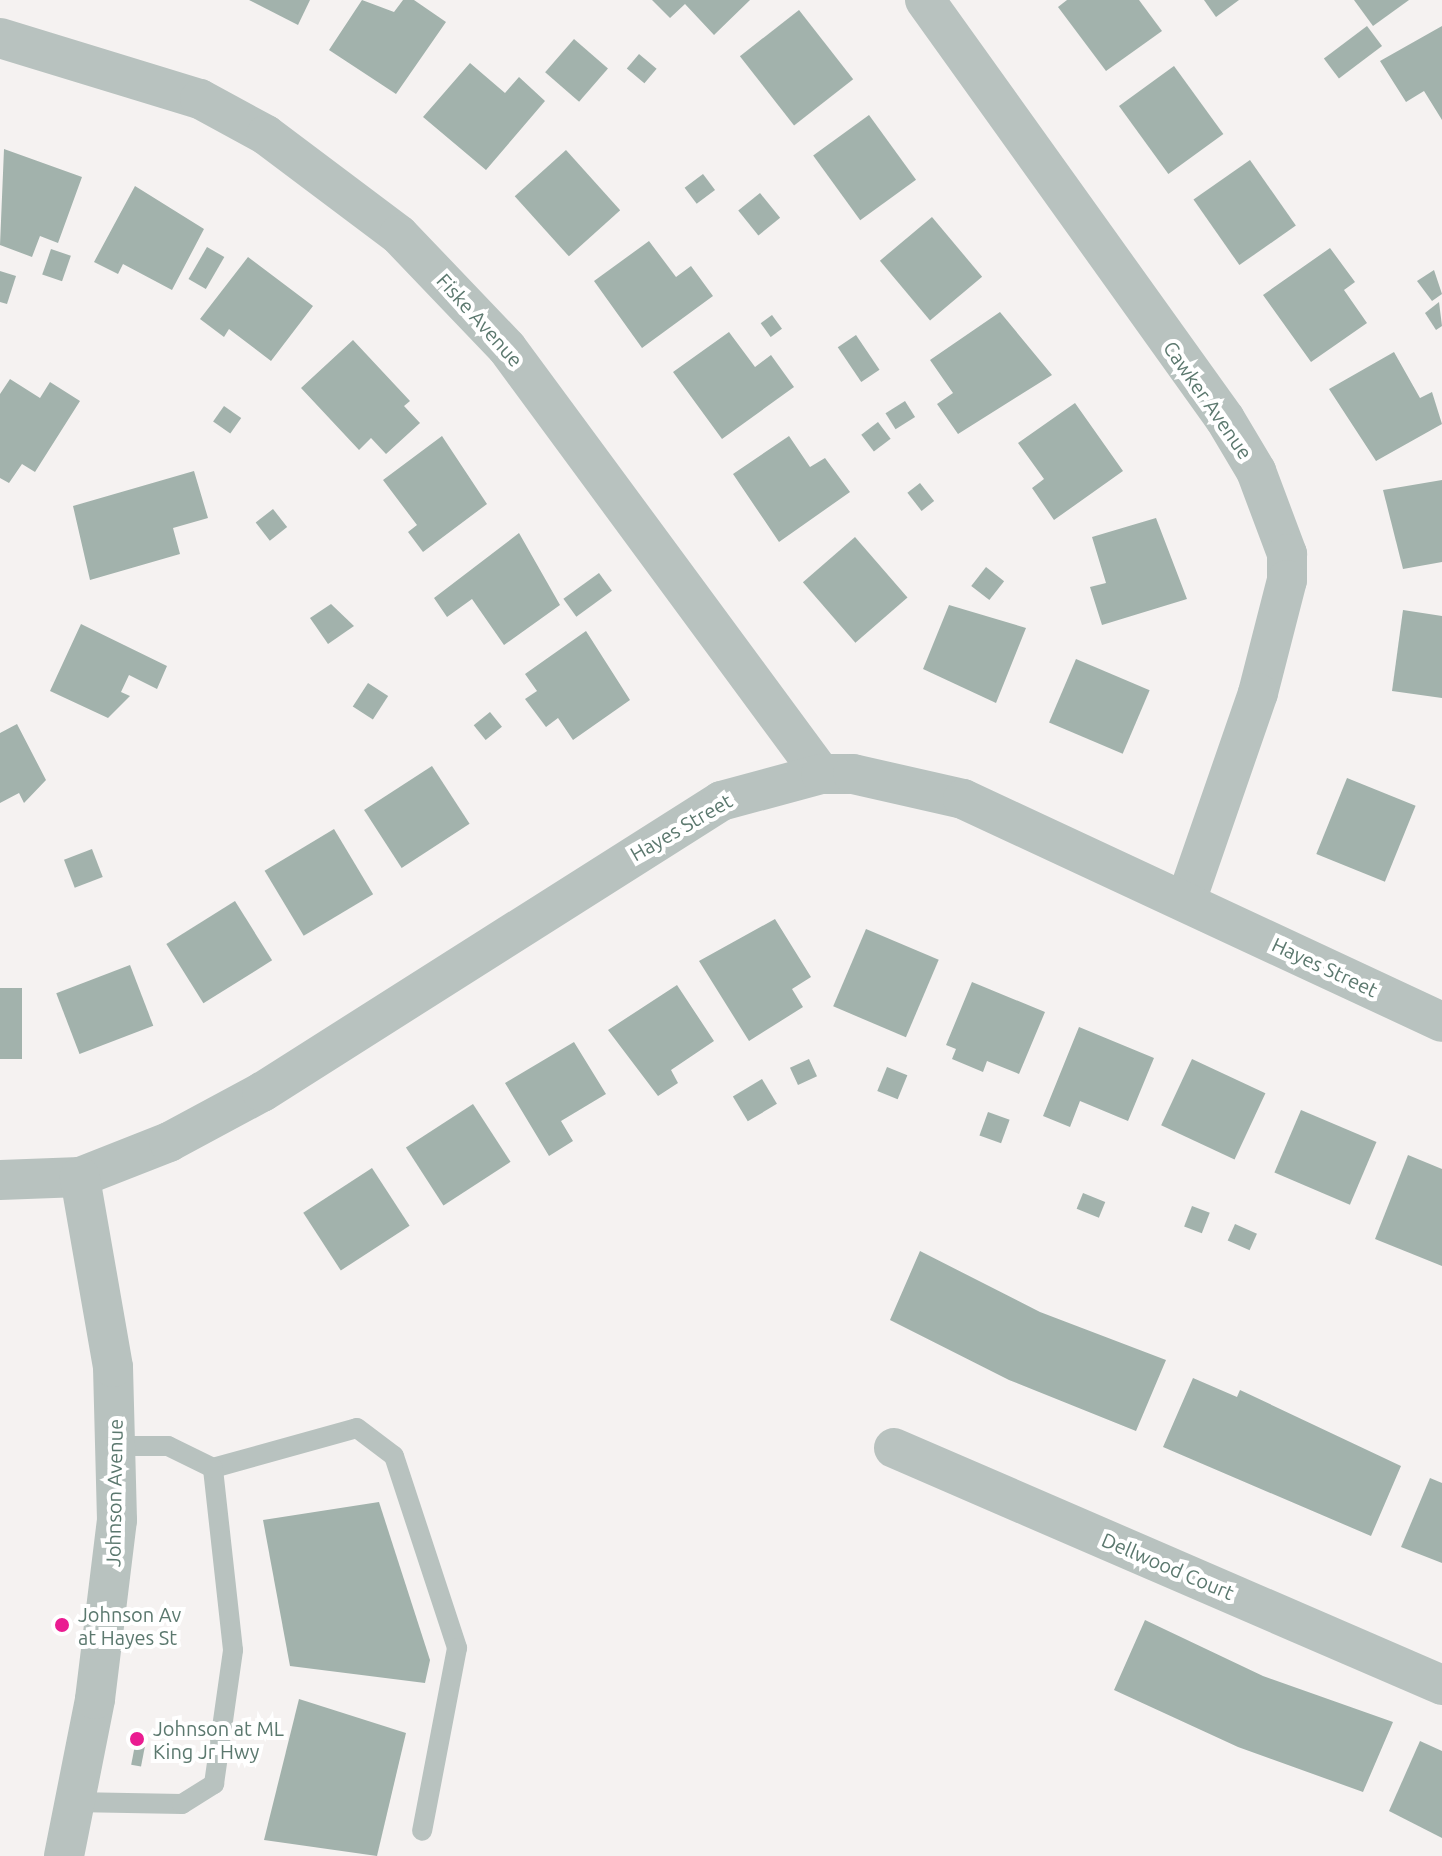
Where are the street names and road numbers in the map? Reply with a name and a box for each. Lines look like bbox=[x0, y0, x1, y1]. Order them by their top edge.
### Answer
street label: Fiske Avenue bbox=[432, 269, 528, 371]
street label: Cawker Avenue bbox=[1158, 336, 1258, 464]
street label: Hayes Street bbox=[626, 788, 736, 866]
street label: Hayes Street bbox=[1268, 932, 1382, 1002]
street label: Johnson Avenue bbox=[101, 1419, 127, 1567]
street label: Dellwood Court bbox=[1098, 1527, 1238, 1605]

